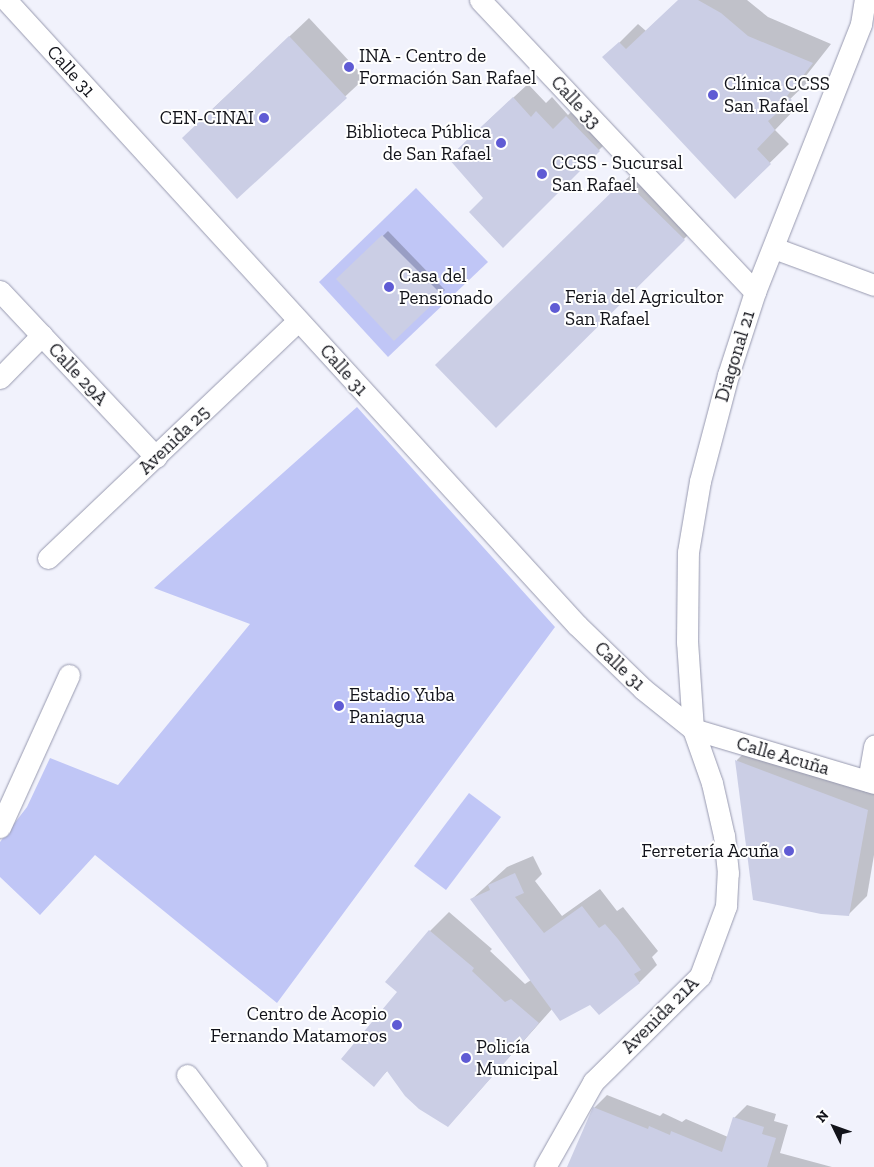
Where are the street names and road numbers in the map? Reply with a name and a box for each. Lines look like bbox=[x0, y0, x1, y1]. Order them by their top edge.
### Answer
street label: Calle 31 bbox=[42, 41, 100, 101]
street label: Calle 33 bbox=[546, 71, 606, 133]
street label: Diagonal 21 bbox=[710, 307, 760, 405]
street label: Calle 29A bbox=[43, 338, 113, 410]
street label: Calle 31 bbox=[315, 340, 373, 400]
street label: Avenida 25 bbox=[134, 401, 214, 479]
street label: Calle 31 bbox=[590, 637, 650, 695]
street label: Calle Acuña bbox=[734, 732, 832, 780]
street label: Avenida 21A bbox=[617, 972, 703, 1058]

